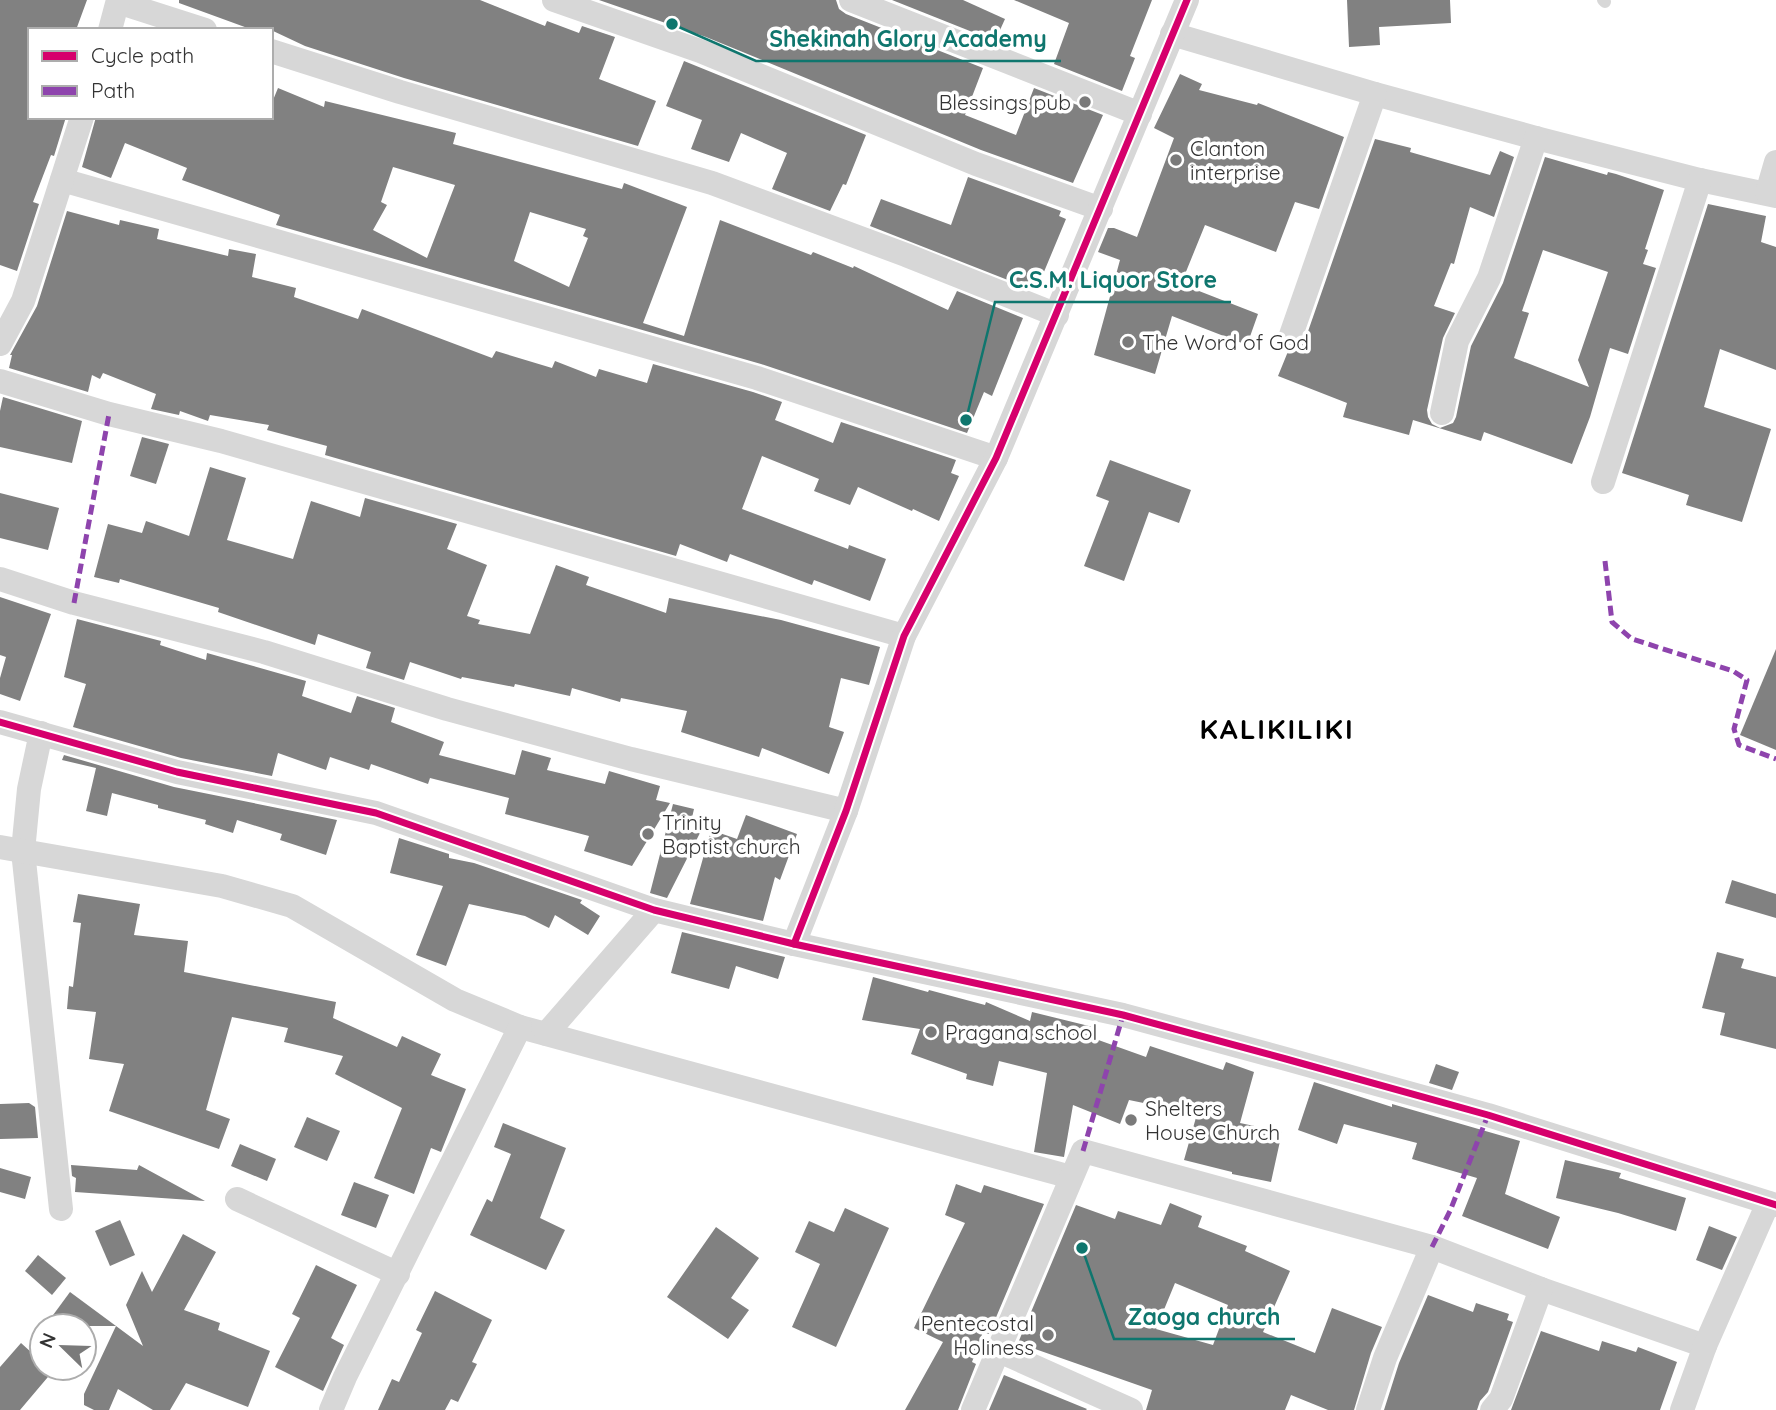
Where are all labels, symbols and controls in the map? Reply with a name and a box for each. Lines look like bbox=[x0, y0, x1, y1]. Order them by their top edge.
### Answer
callout: Shekinah Glory Academy bbox=[756, 17, 1061, 61]
text: Shekinah Glory Academy bbox=[769, 24, 1047, 53]
legend bbox=[28, 28, 273, 119]
text: Cycle path bbox=[91, 42, 194, 68]
text: Path bbox=[91, 77, 135, 103]
place label: Blessings pub bbox=[939, 89, 1071, 115]
marker: Blessings pub bbox=[1077, 94, 1093, 110]
place label: Clanton interprise bbox=[1190, 135, 1281, 185]
marker: Clanton interprise bbox=[1168, 152, 1184, 168]
callout: C.S.M. Liquor Store bbox=[995, 258, 1231, 302]
text: C.S.M. Liquor Store bbox=[1009, 265, 1217, 294]
place label: The Word of God bbox=[1142, 329, 1309, 355]
marker: The Word of God bbox=[1120, 334, 1136, 350]
district label: KALIKILIKI bbox=[1199, 711, 1355, 746]
place label: Trinity Baptist church bbox=[662, 809, 801, 859]
marker: Trinity Baptist church bbox=[640, 826, 656, 842]
place label: Pragana school bbox=[945, 1019, 1097, 1045]
marker: Pragana school bbox=[923, 1024, 939, 1040]
place label: Shelters House Church bbox=[1145, 1095, 1280, 1145]
marker: Shelters House Church bbox=[1123, 1112, 1139, 1128]
callout: Zaoga church bbox=[1114, 1295, 1295, 1339]
text: Zaoga church bbox=[1128, 1302, 1281, 1331]
place label: Pentecostal Holiness bbox=[921, 1310, 1034, 1360]
north arrow bbox=[28, 1312, 98, 1382]
marker: Pentecostal Holiness bbox=[1040, 1327, 1056, 1343]
text: N bbox=[34, 1329, 61, 1351]

